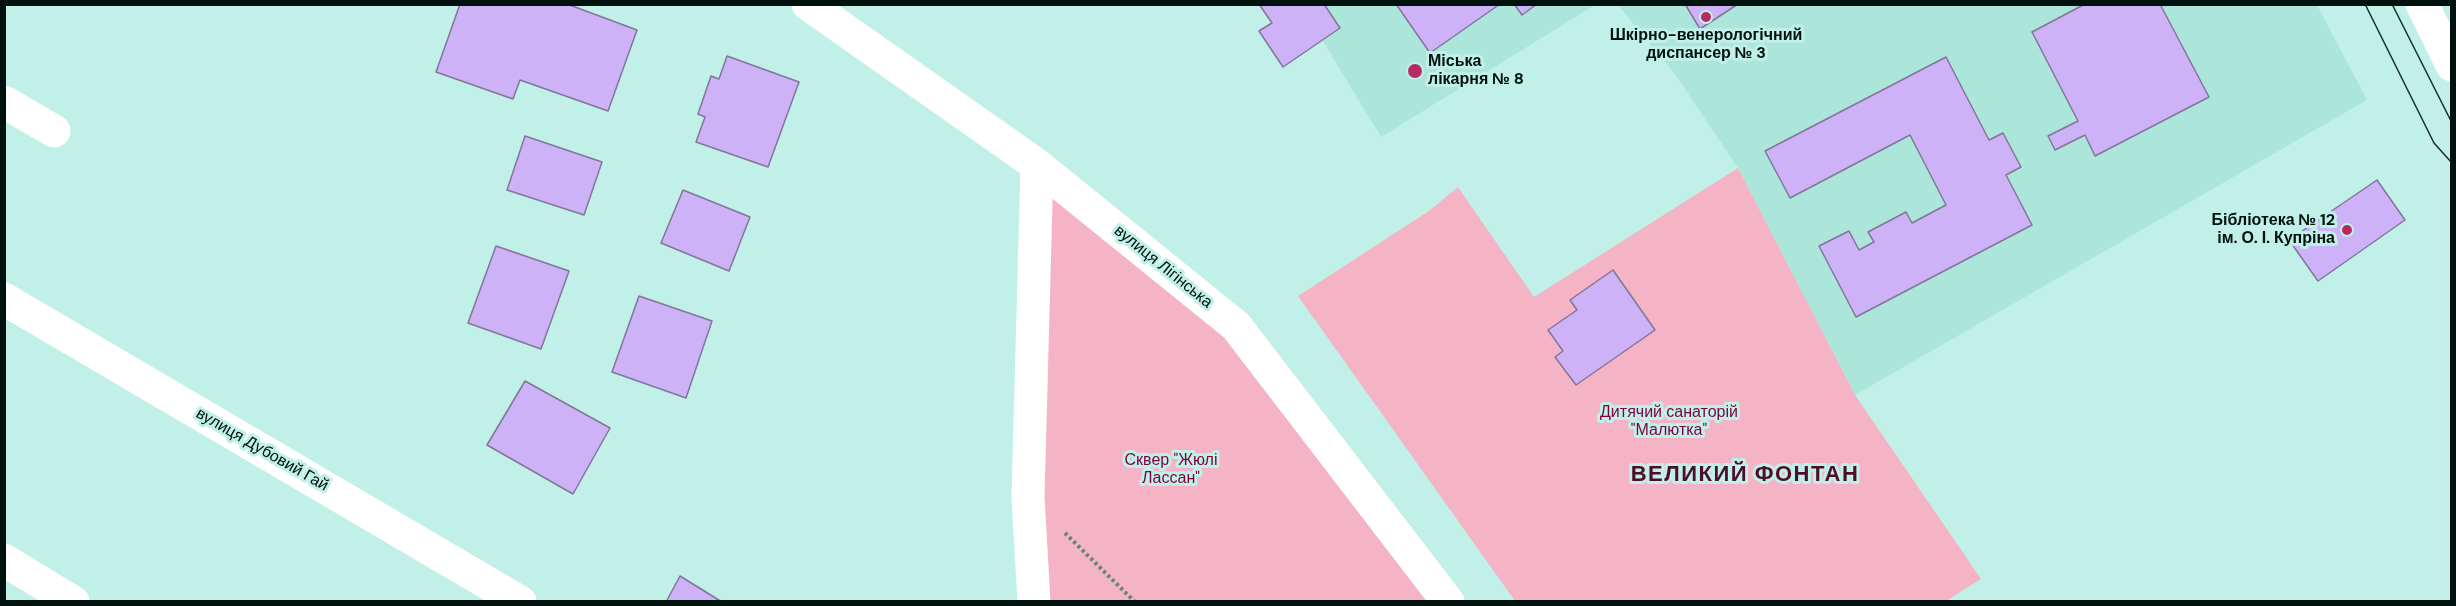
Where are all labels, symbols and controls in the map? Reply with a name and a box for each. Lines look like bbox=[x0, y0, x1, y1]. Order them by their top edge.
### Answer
marker: Шкірно-венерологічний диспансер № 3 bbox=[1699, 10, 1713, 24]
place label: Шкірно-венерологічний диспансер № 3 bbox=[1610, 26, 1802, 64]
place label: Міська лікарня № 8 bbox=[1428, 52, 1524, 90]
marker: Міська лікарня № 8 bbox=[1406, 62, 1424, 80]
place label: Бібліотека № 12 ім. О. І. Купріна bbox=[2212, 211, 2335, 249]
street label: вулиця Лігінська bbox=[1110, 221, 1216, 313]
marker: Бібліотека № 12 ім. О. І. Купріна bbox=[2340, 223, 2354, 237]
park label: Дитячий санаторій "Малютка" bbox=[1600, 403, 1738, 441]
street label: вулиця Дубовий Гай bbox=[192, 404, 332, 496]
park label: Сквер "Жюлі Лассан" bbox=[1125, 451, 1217, 489]
district label: ВЕЛИКИЙ ФОНТАН bbox=[1631, 462, 1859, 488]

